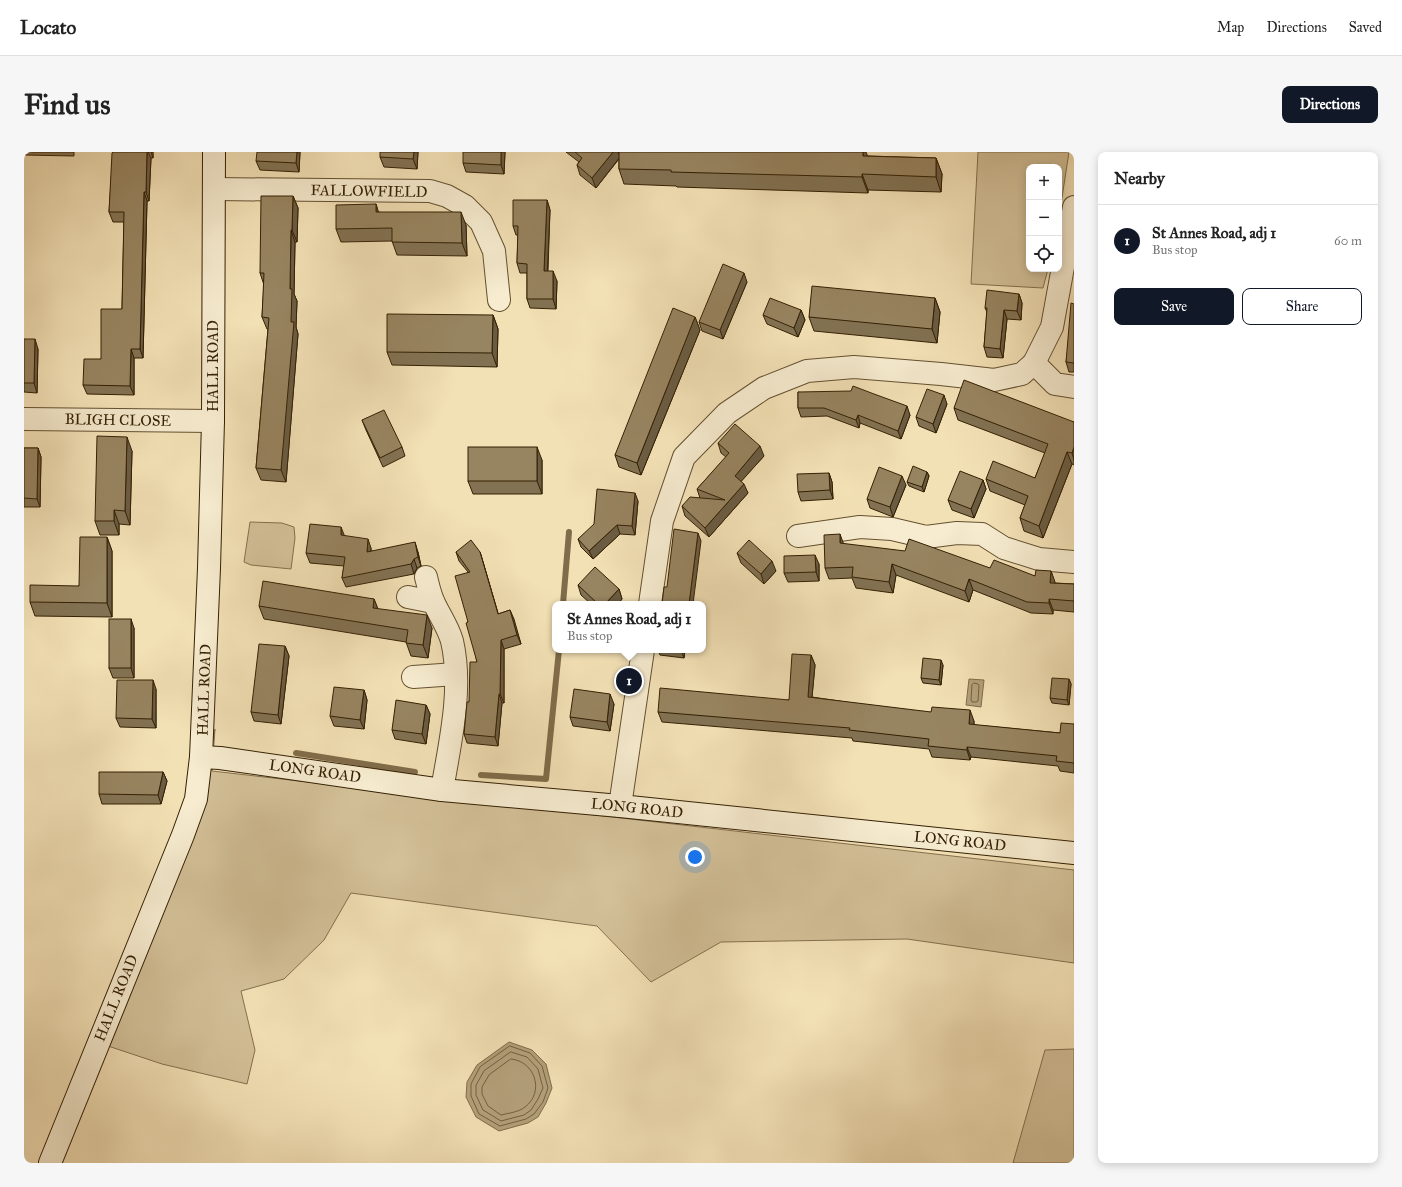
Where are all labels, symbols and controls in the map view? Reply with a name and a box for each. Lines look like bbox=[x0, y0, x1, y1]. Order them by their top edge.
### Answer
text: Locato bbox=[20, 16, 76, 39]
text: Map bbox=[1217, 19, 1244, 36]
text: Directions bbox=[1266, 19, 1327, 36]
text: Saved bbox=[1349, 19, 1382, 36]
button: Directions bbox=[1282, 86, 1378, 123]
text: Find us bbox=[24, 87, 110, 122]
map controls bbox=[1026, 164, 1062, 272]
button: + bbox=[1026, 164, 1062, 200]
text: Nearby bbox=[1114, 168, 1165, 189]
street label: FALLOWFIELD bbox=[311, 181, 428, 201]
button: − bbox=[1026, 200, 1062, 236]
text: St Annes Road, adj 1 bbox=[1152, 224, 1276, 242]
text: 1 bbox=[1124, 233, 1130, 249]
text: 60 m bbox=[1334, 233, 1362, 249]
button: locate bbox=[1026, 236, 1062, 272]
text: Bus stop bbox=[1152, 242, 1198, 258]
button: Save bbox=[1114, 288, 1234, 325]
button: Share bbox=[1242, 288, 1362, 325]
street label: HALL ROAD bbox=[204, 320, 222, 412]
street label: BLIGH CLOSE bbox=[65, 410, 172, 430]
popup bbox=[552, 601, 706, 653]
text: St Annes Road, adj 1 bbox=[567, 610, 691, 628]
text: Bus stop bbox=[567, 628, 612, 644]
street label: HALL ROAD bbox=[193, 644, 215, 736]
pin: 1 bbox=[616, 666, 642, 696]
street label: LONG ROAD bbox=[268, 756, 362, 786]
street label: LONG ROAD bbox=[590, 794, 684, 822]
street label: LONG ROAD bbox=[913, 827, 1007, 855]
your location bbox=[685, 847, 705, 867]
street label: HALL ROAD bbox=[90, 952, 142, 1044]

